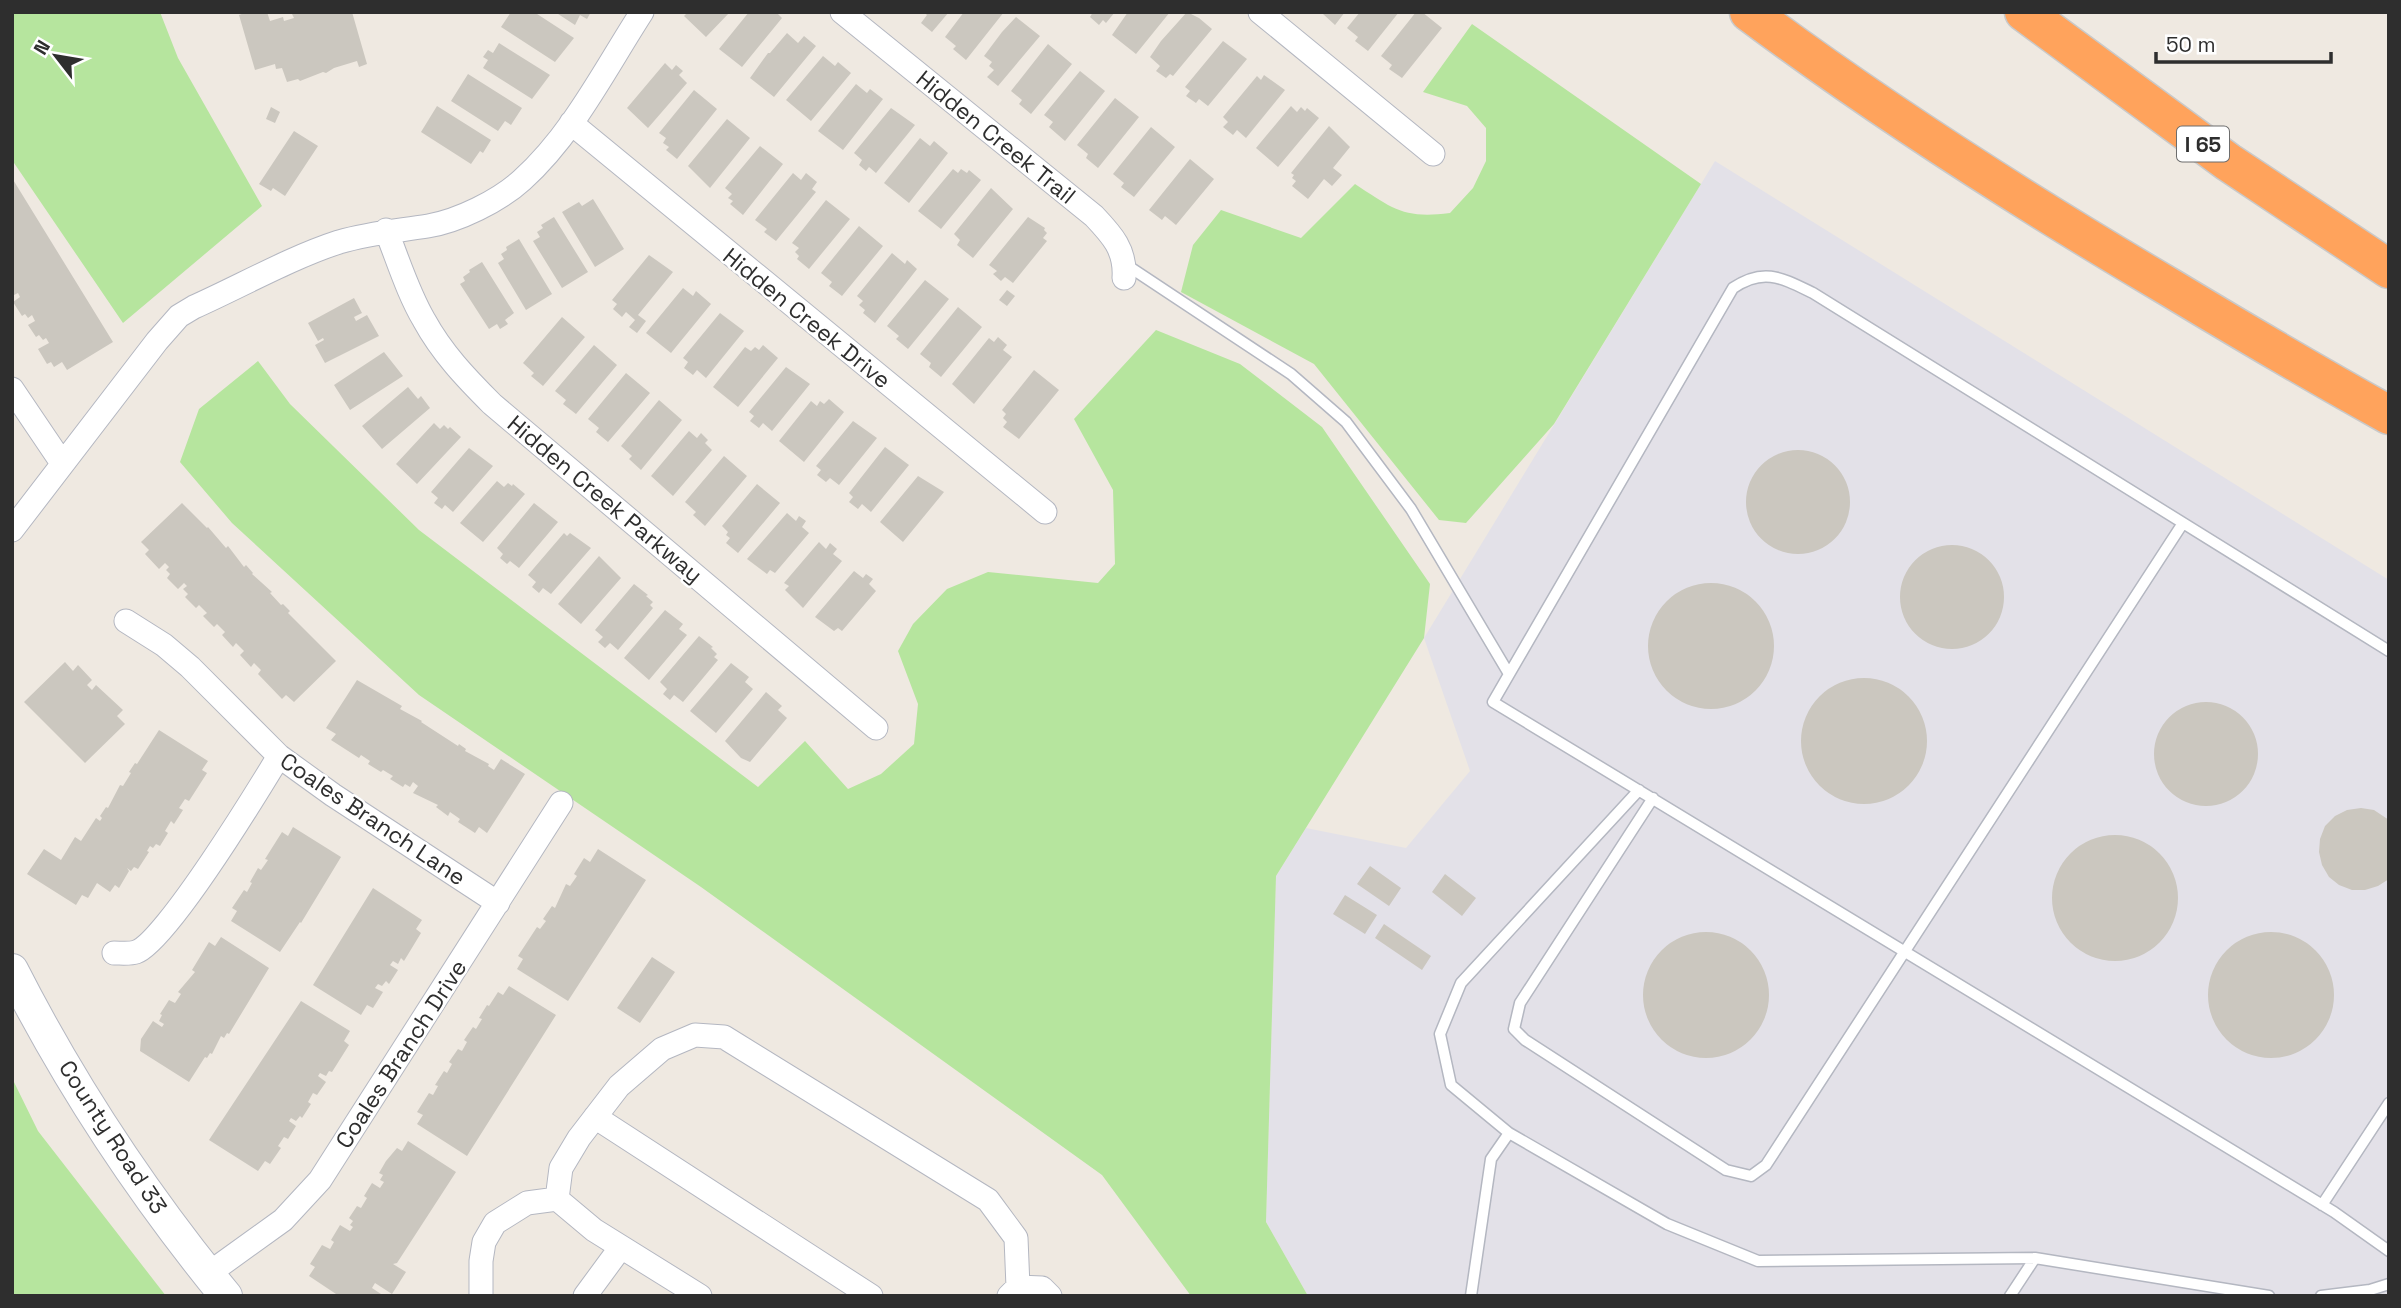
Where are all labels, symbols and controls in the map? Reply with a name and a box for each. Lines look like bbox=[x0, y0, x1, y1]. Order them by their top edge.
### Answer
north arrow bbox=[21, 21, 91, 91]
scale bar bbox=[2156, 21, 2331, 65]
text: 50 m bbox=[2166, 31, 2216, 58]
text: N bbox=[28, 36, 56, 59]
street label: Hidden Creek Trail bbox=[910, 64, 1082, 210]
road number: I 65 bbox=[2177, 127, 2229, 162]
street label: Hidden Creek Drive bbox=[717, 241, 897, 395]
street label: Hidden Creek Parkway bbox=[501, 409, 709, 589]
street label: Coales Branch Lane bbox=[274, 746, 472, 892]
street label: Coales Branch Drive bbox=[329, 954, 473, 1154]
street label: County Road 33 bbox=[52, 1054, 174, 1220]

